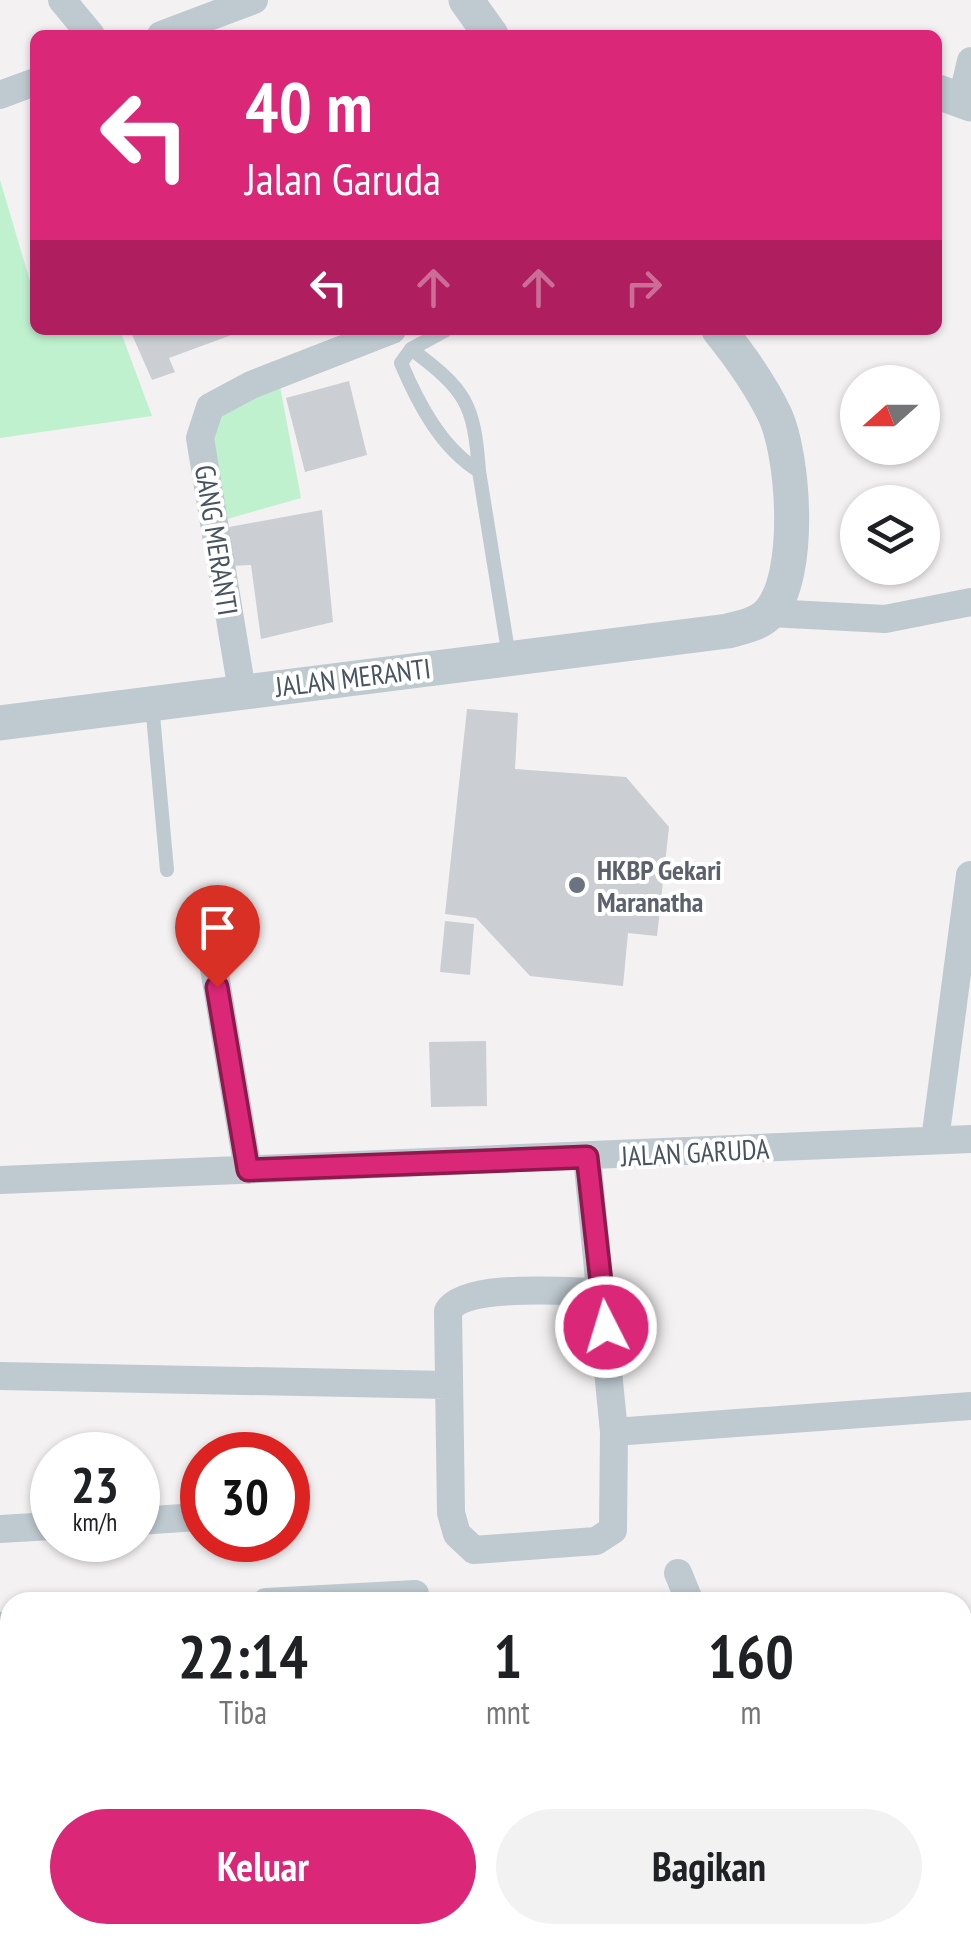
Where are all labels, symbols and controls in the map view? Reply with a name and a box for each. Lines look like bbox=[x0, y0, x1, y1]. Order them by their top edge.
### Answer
text: 40 m bbox=[245, 61, 373, 151]
icon: left bbox=[80, 70, 210, 200]
text: Jalan Garuda bbox=[245, 149, 441, 207]
icon: left bbox=[301, 260, 356, 315]
icon: ahead bbox=[406, 260, 461, 315]
icon: ahead bbox=[511, 260, 566, 315]
icon: right bbox=[616, 260, 671, 315]
north arrow bbox=[840, 365, 940, 465]
map controls bbox=[840, 365, 940, 585]
street label: GANG MERANTI bbox=[187, 462, 247, 618]
button: layers bbox=[840, 485, 940, 585]
street label: JALAN MERANTI bbox=[272, 649, 433, 705]
place label: HKBP Gekari Maranatha bbox=[597, 851, 722, 920]
marker: HKBP Gekari Maranatha bbox=[566, 874, 588, 896]
pin bbox=[175, 885, 260, 988]
icon: arrive bbox=[190, 900, 245, 955]
street label: JALAN GARUDA bbox=[619, 1130, 771, 1174]
position arrow bbox=[554, 1275, 658, 1379]
speed limit sign: 30 bbox=[180, 1432, 310, 1562]
text: 23 bbox=[71, 1452, 119, 1517]
text: km/h bbox=[73, 1506, 117, 1538]
text: 22:14 bbox=[178, 1617, 308, 1695]
text: 1 bbox=[494, 1617, 522, 1695]
text: 160 bbox=[708, 1617, 794, 1695]
text: Tiba bbox=[219, 1691, 267, 1733]
text: mnt bbox=[486, 1691, 530, 1733]
text: m bbox=[740, 1691, 761, 1733]
button: Keluar bbox=[50, 1809, 476, 1924]
button: Bagikan bbox=[496, 1809, 922, 1924]

